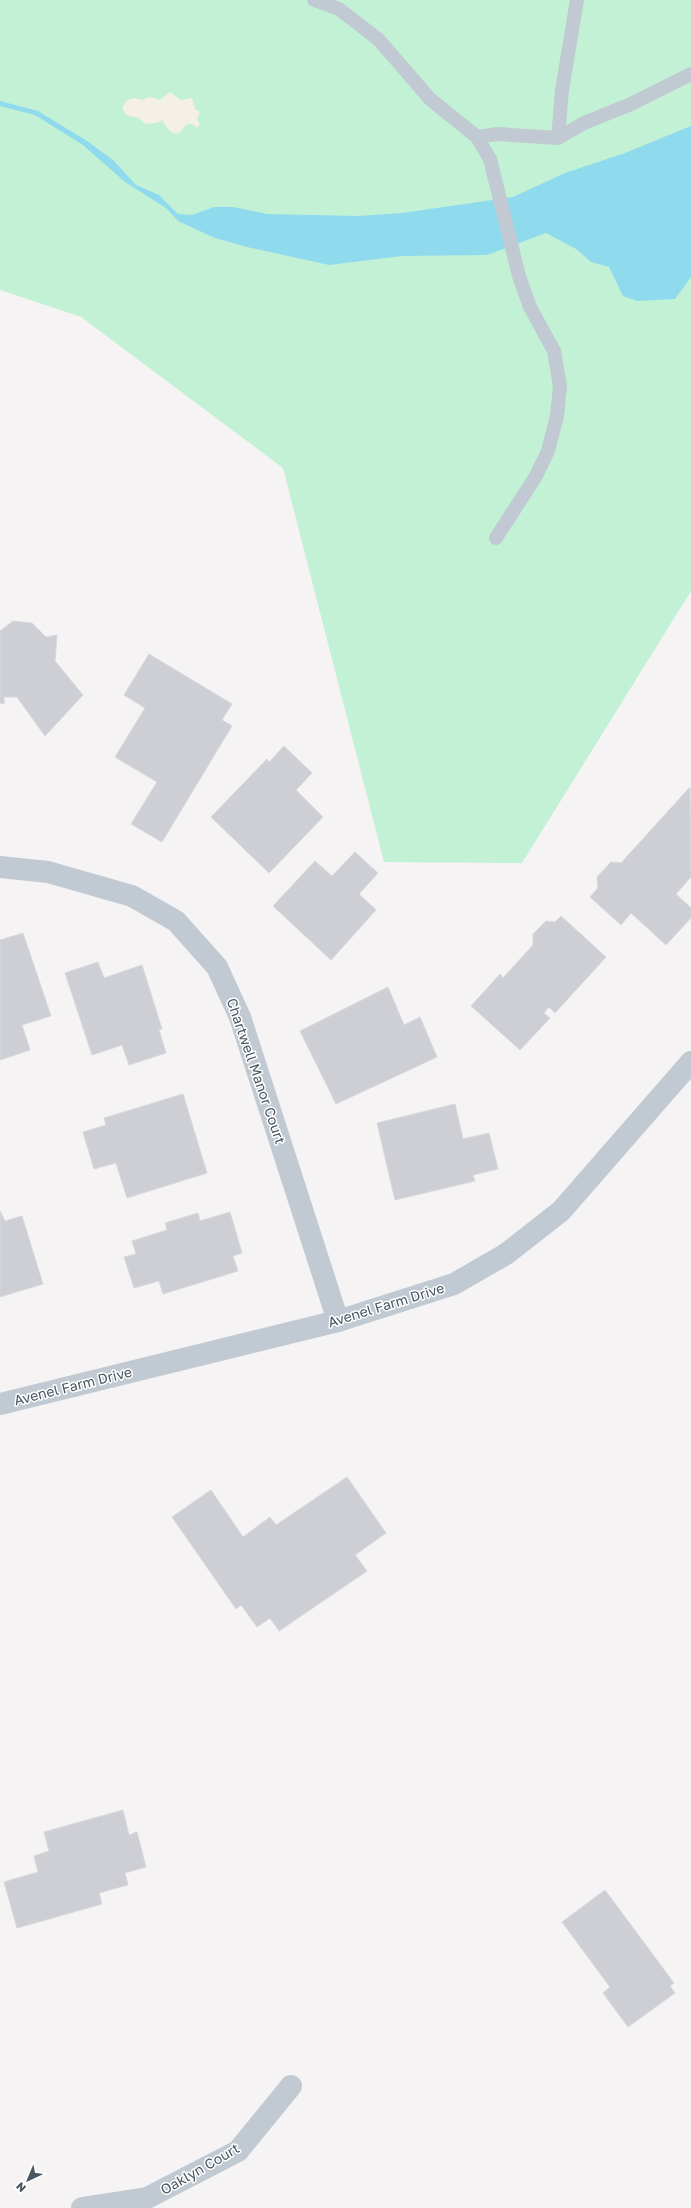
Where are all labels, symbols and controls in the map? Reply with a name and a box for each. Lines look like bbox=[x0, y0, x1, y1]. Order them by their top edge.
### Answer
street label: Chartwell Manor Court bbox=[224, 996, 289, 1146]
street label: Avenel Farm Drive bbox=[326, 1279, 446, 1330]
street label: Avenel Farm Drive bbox=[12, 1363, 134, 1408]
street label: Oaklyn Court bbox=[157, 2139, 242, 2198]
north arrow bbox=[8, 2160, 48, 2200]
text: N bbox=[13, 2180, 28, 2195]

